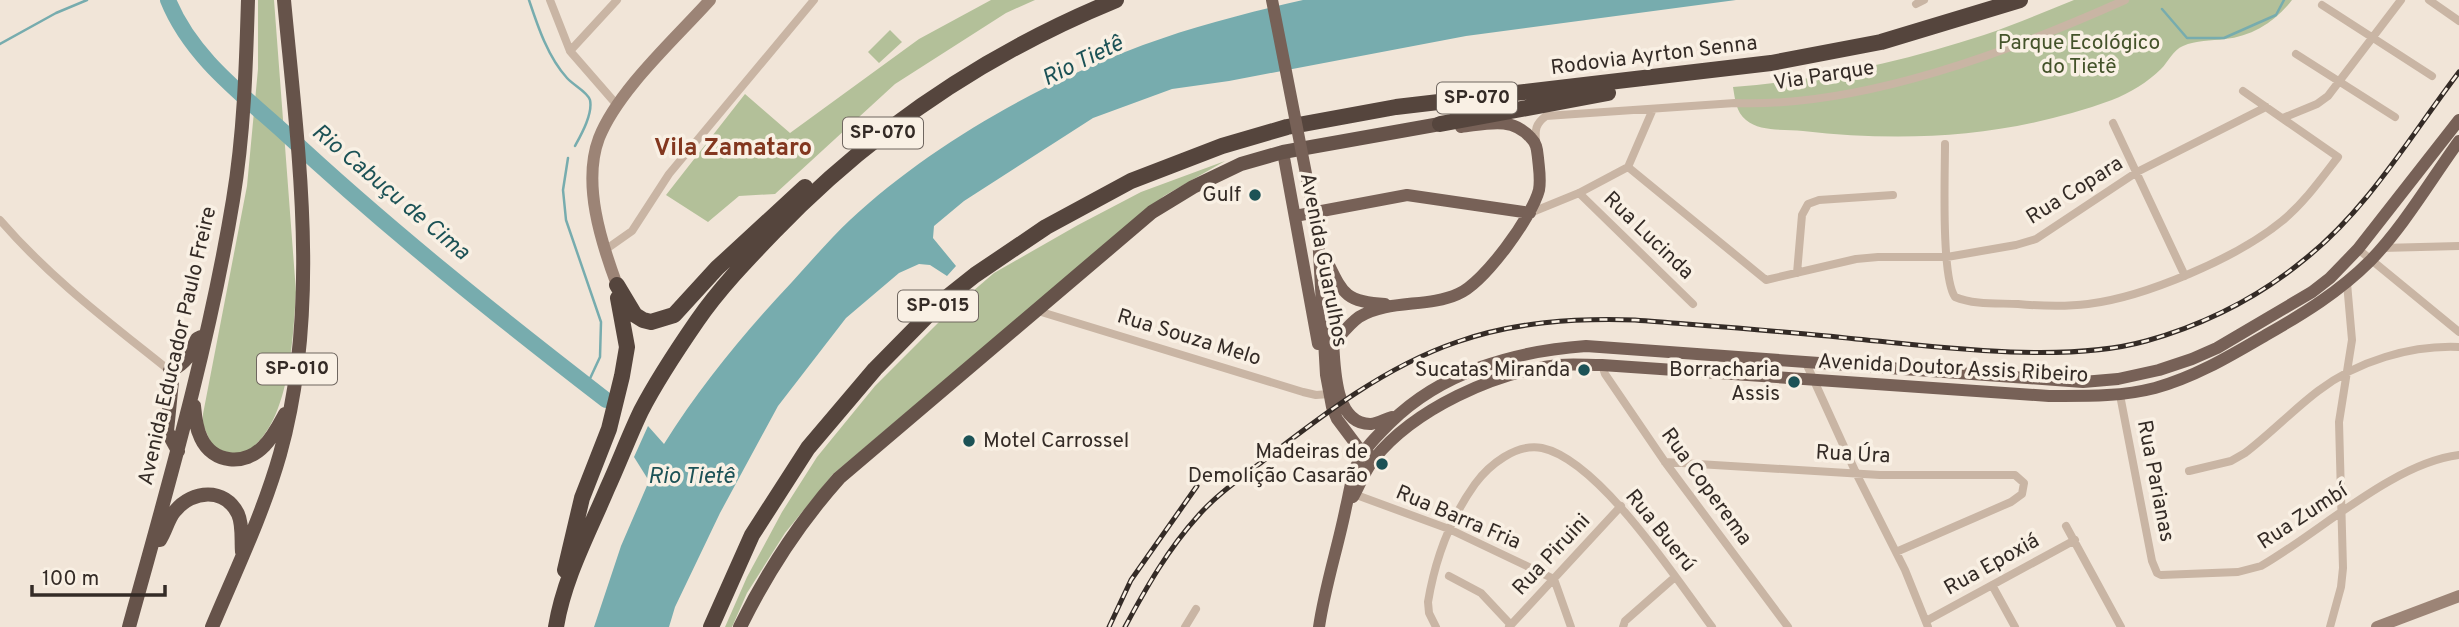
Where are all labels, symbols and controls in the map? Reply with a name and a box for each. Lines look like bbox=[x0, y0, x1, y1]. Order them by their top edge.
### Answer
water label: Rio Tietê bbox=[1038, 29, 1129, 94]
street label: Rodovia Ayrton Senna bbox=[1549, 30, 1759, 82]
park label: Parque Ecológico do Tietê bbox=[1998, 30, 2160, 81]
street label: Via Parque bbox=[1772, 55, 1876, 97]
road number: SP-070 bbox=[1437, 82, 1517, 114]
water label: Rio Cabuçu de Cima bbox=[305, 118, 475, 268]
road number: SP-070 bbox=[843, 118, 923, 148]
district label: Vila Zamataro bbox=[654, 134, 812, 164]
street label: Rua Copara bbox=[2022, 151, 2128, 231]
street label: Avenida Guarulhos bbox=[1293, 171, 1353, 349]
place label: Gulf bbox=[1202, 182, 1241, 209]
street label: Rua Lucinda bbox=[1597, 186, 1699, 286]
marker: Gulf bbox=[1247, 187, 1263, 203]
street label: Avenida Educador Paulo Freire bbox=[133, 204, 223, 488]
road number: SP-015 bbox=[898, 290, 978, 322]
street label: Rua Souza Melo bbox=[1114, 303, 1264, 373]
street label: Avenida Doutor Assis Ribeiro bbox=[1817, 348, 2089, 390]
road number: SP-010 bbox=[257, 354, 337, 384]
place label: Sucatas Miranda bbox=[1415, 357, 1570, 384]
place label: Borracharia Assis bbox=[1669, 357, 1780, 408]
marker: Sucatas Miranda bbox=[1576, 362, 1592, 378]
marker: Borracharia Assis bbox=[1786, 374, 1802, 390]
street label: Rua Parianas bbox=[2130, 418, 2180, 544]
street label: Rua Coperema bbox=[1654, 423, 1758, 551]
place label: Motel Carrossel bbox=[983, 428, 1129, 455]
marker: Motel Carrossel bbox=[961, 433, 977, 449]
place label: Madeiras de Demolição Casarão bbox=[1188, 439, 1368, 490]
street label: Rua Úra bbox=[1815, 439, 1891, 470]
marker: Madeiras de Demolição Casarão bbox=[1374, 456, 1390, 472]
water label: Rio Tietê bbox=[648, 463, 735, 492]
street label: Rua Zumbí bbox=[2253, 477, 2355, 556]
street label: Rua Barra Fria bbox=[1391, 480, 1525, 556]
street label: Rua Buerú bbox=[1619, 484, 1701, 578]
street label: Rua Piruini bbox=[1507, 508, 1597, 602]
street label: Rua Epoxiá bbox=[1940, 528, 2044, 602]
scale bar bbox=[32, 554, 164, 598]
text: 100 m bbox=[42, 566, 99, 593]

